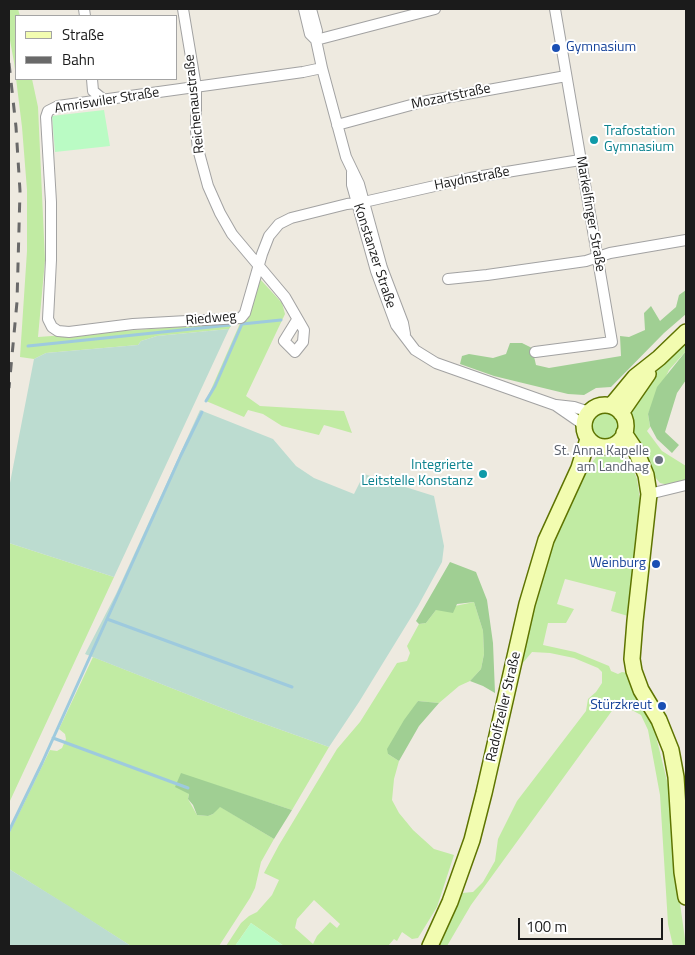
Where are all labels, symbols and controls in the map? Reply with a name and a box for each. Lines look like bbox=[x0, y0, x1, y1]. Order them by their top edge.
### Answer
legend bbox=[15, 15, 178, 80]
text: Straße bbox=[62, 23, 104, 46]
place label: Gymnasium bbox=[566, 40, 636, 56]
marker: Gymnasium bbox=[550, 42, 562, 54]
text: Bahn bbox=[62, 48, 95, 71]
street label: Reichenaustraße bbox=[181, 54, 209, 154]
street label: Mozartstraße bbox=[410, 80, 492, 114]
street label: Amriswiler Straße bbox=[53, 84, 161, 118]
place label: Trafostation Gymnasium bbox=[604, 124, 675, 156]
marker: Trafostation Gymnasium bbox=[588, 134, 600, 146]
street label: Markelfinger Straße bbox=[572, 155, 608, 273]
street label: Haydnstraße bbox=[433, 163, 511, 195]
street label: Konstanzer Straße bbox=[349, 201, 399, 311]
street label: Riedweg bbox=[185, 308, 237, 330]
place label: St. Anna Kapelle am Landhag bbox=[554, 444, 649, 477]
marker: St. Anna Kapelle am Landhag bbox=[653, 454, 665, 466]
place label: Integrierte Leitstelle Konstanz bbox=[361, 458, 473, 491]
marker: Integrierte Leitstelle Konstanz bbox=[477, 468, 489, 480]
place label: Weinburg bbox=[589, 556, 646, 572]
marker: Weinburg bbox=[650, 558, 662, 570]
street label: Radolfzeller Straße bbox=[483, 650, 525, 764]
place label: Stürzkreut bbox=[590, 698, 652, 714]
marker: Stürzkreut bbox=[656, 700, 668, 712]
scale bar bbox=[520, 908, 665, 940]
text: 100 m bbox=[526, 915, 567, 938]

